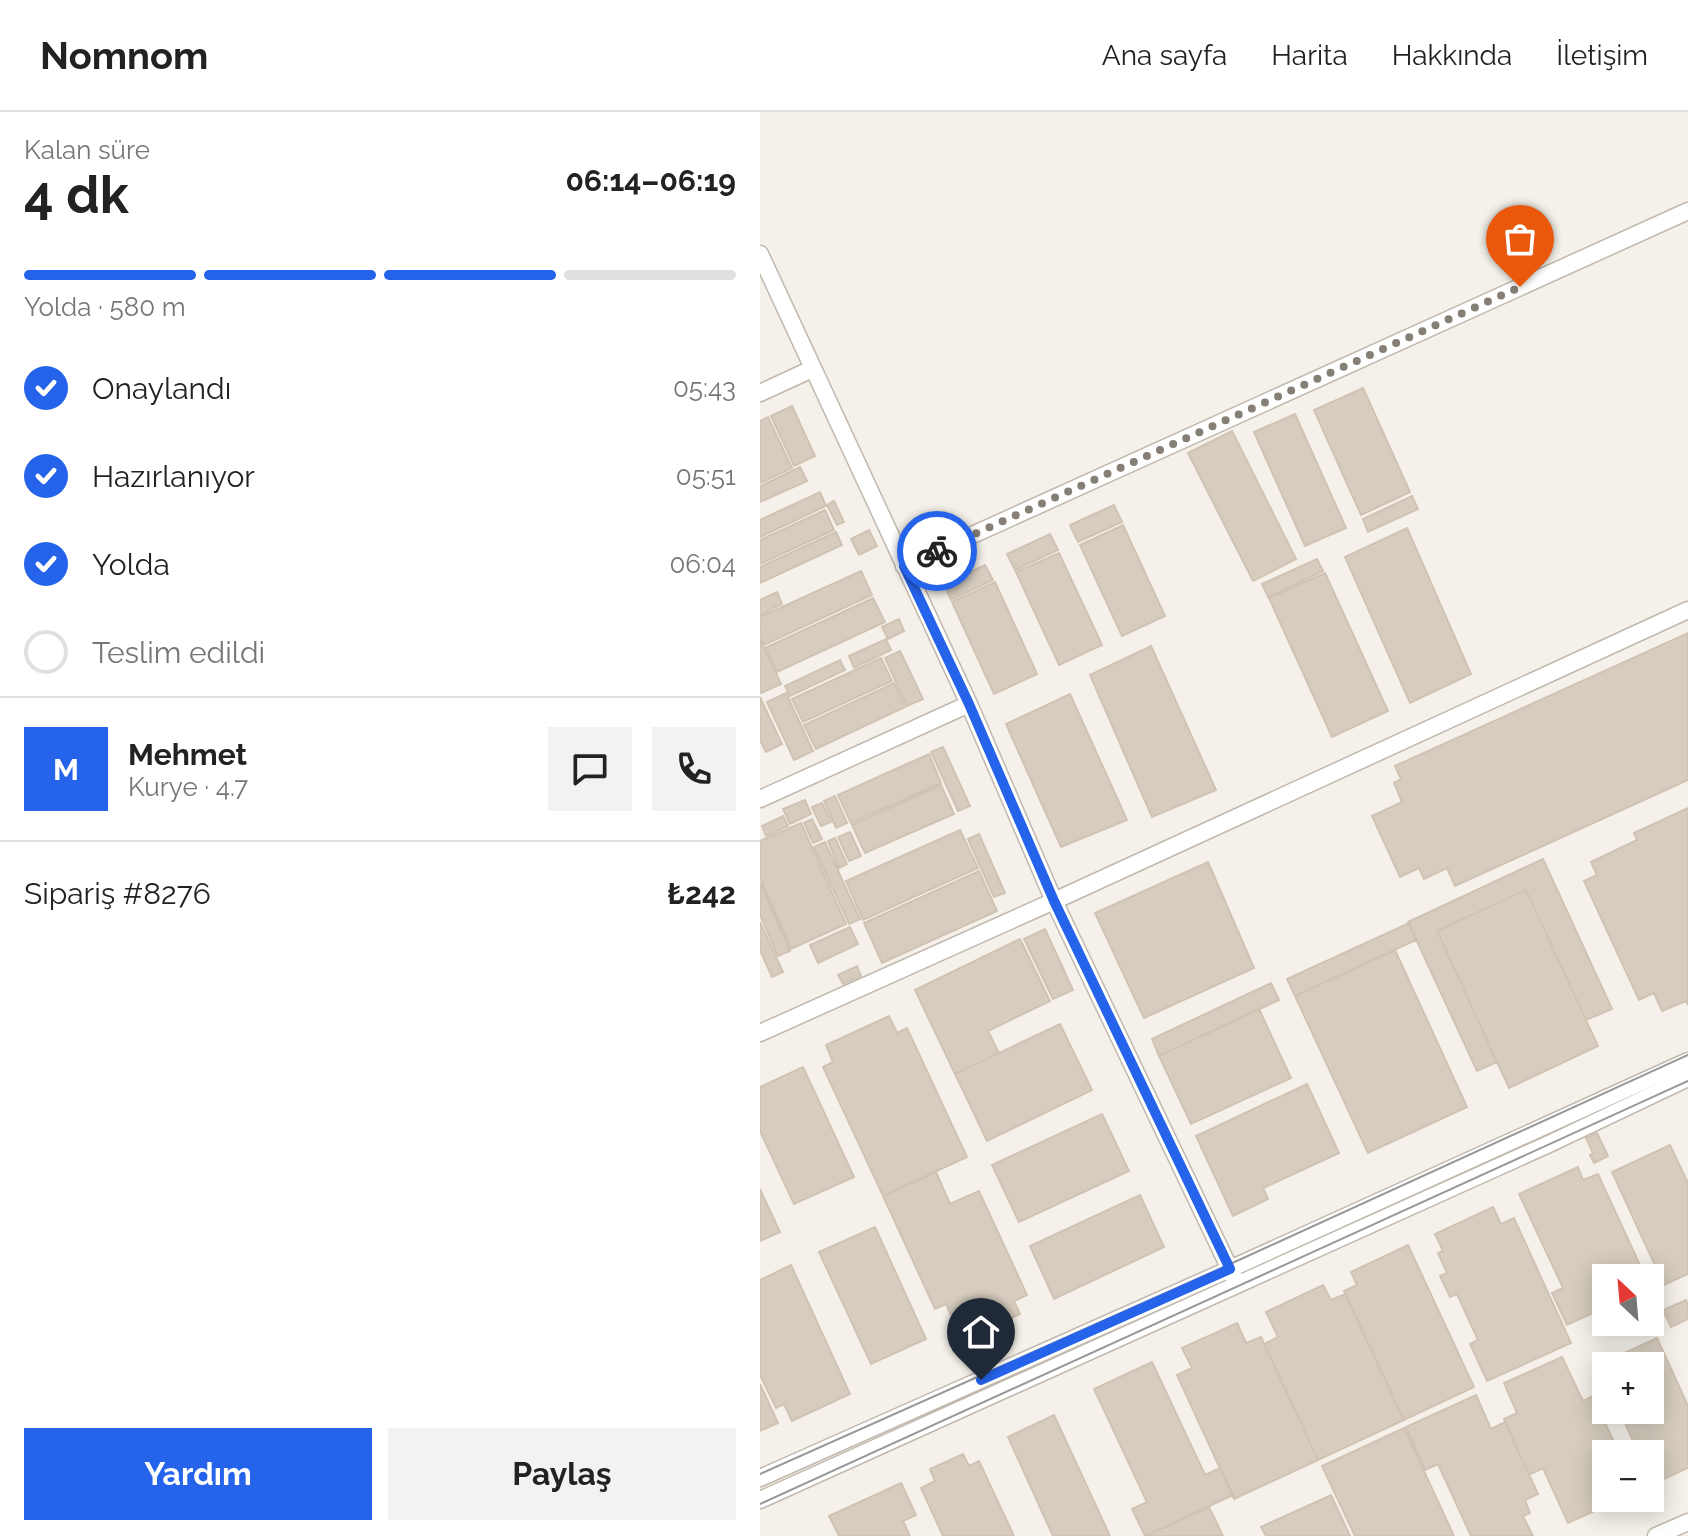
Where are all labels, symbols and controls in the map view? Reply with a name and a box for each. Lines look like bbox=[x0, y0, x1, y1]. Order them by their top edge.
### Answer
text: Nomnom bbox=[40, 33, 208, 78]
text: Ana sayfa bbox=[1102, 39, 1227, 72]
text: Harita bbox=[1271, 39, 1348, 72]
text: Hakkında bbox=[1392, 39, 1512, 72]
text: İletişim bbox=[1556, 39, 1648, 72]
text: Kalan süre bbox=[24, 135, 150, 165]
text: 06:14–06:19 bbox=[565, 163, 736, 198]
text: 4 dk bbox=[24, 164, 129, 225]
pin bbox=[1486, 205, 1554, 287]
icon: bag bbox=[1498, 217, 1542, 261]
text: Yolda · 580 m bbox=[24, 292, 186, 322]
icon: check bbox=[24, 366, 68, 410]
text: Onaylandı bbox=[92, 371, 231, 406]
text: 05:43 bbox=[673, 373, 736, 403]
icon: check bbox=[24, 454, 68, 498]
text: Hazırlanıyor bbox=[92, 459, 255, 494]
text: 05:51 bbox=[676, 461, 736, 491]
courier bbox=[897, 511, 977, 591]
icon: bike bbox=[915, 529, 959, 573]
icon: check bbox=[24, 542, 68, 586]
text: Yolda bbox=[92, 547, 170, 582]
text: 06:04 bbox=[669, 549, 736, 579]
text: Teslim edildi bbox=[92, 635, 265, 670]
button: chat bbox=[548, 727, 632, 811]
button: phone bbox=[652, 727, 736, 811]
text: Mehmet bbox=[128, 737, 247, 772]
text: M bbox=[53, 752, 79, 787]
text: Kurye · 4.7 bbox=[128, 772, 248, 802]
text: Sipariş #8276 bbox=[24, 876, 211, 911]
text: ₺242 bbox=[667, 876, 736, 911]
north arrow bbox=[1592, 1264, 1664, 1336]
map controls bbox=[1592, 1264, 1664, 1512]
pin bbox=[947, 1298, 1015, 1380]
icon: home bbox=[959, 1310, 1003, 1354]
button: + bbox=[1592, 1352, 1664, 1424]
button: Yardım bbox=[24, 1428, 372, 1520]
button: Paylaş bbox=[388, 1428, 736, 1520]
button: − bbox=[1592, 1440, 1664, 1512]

